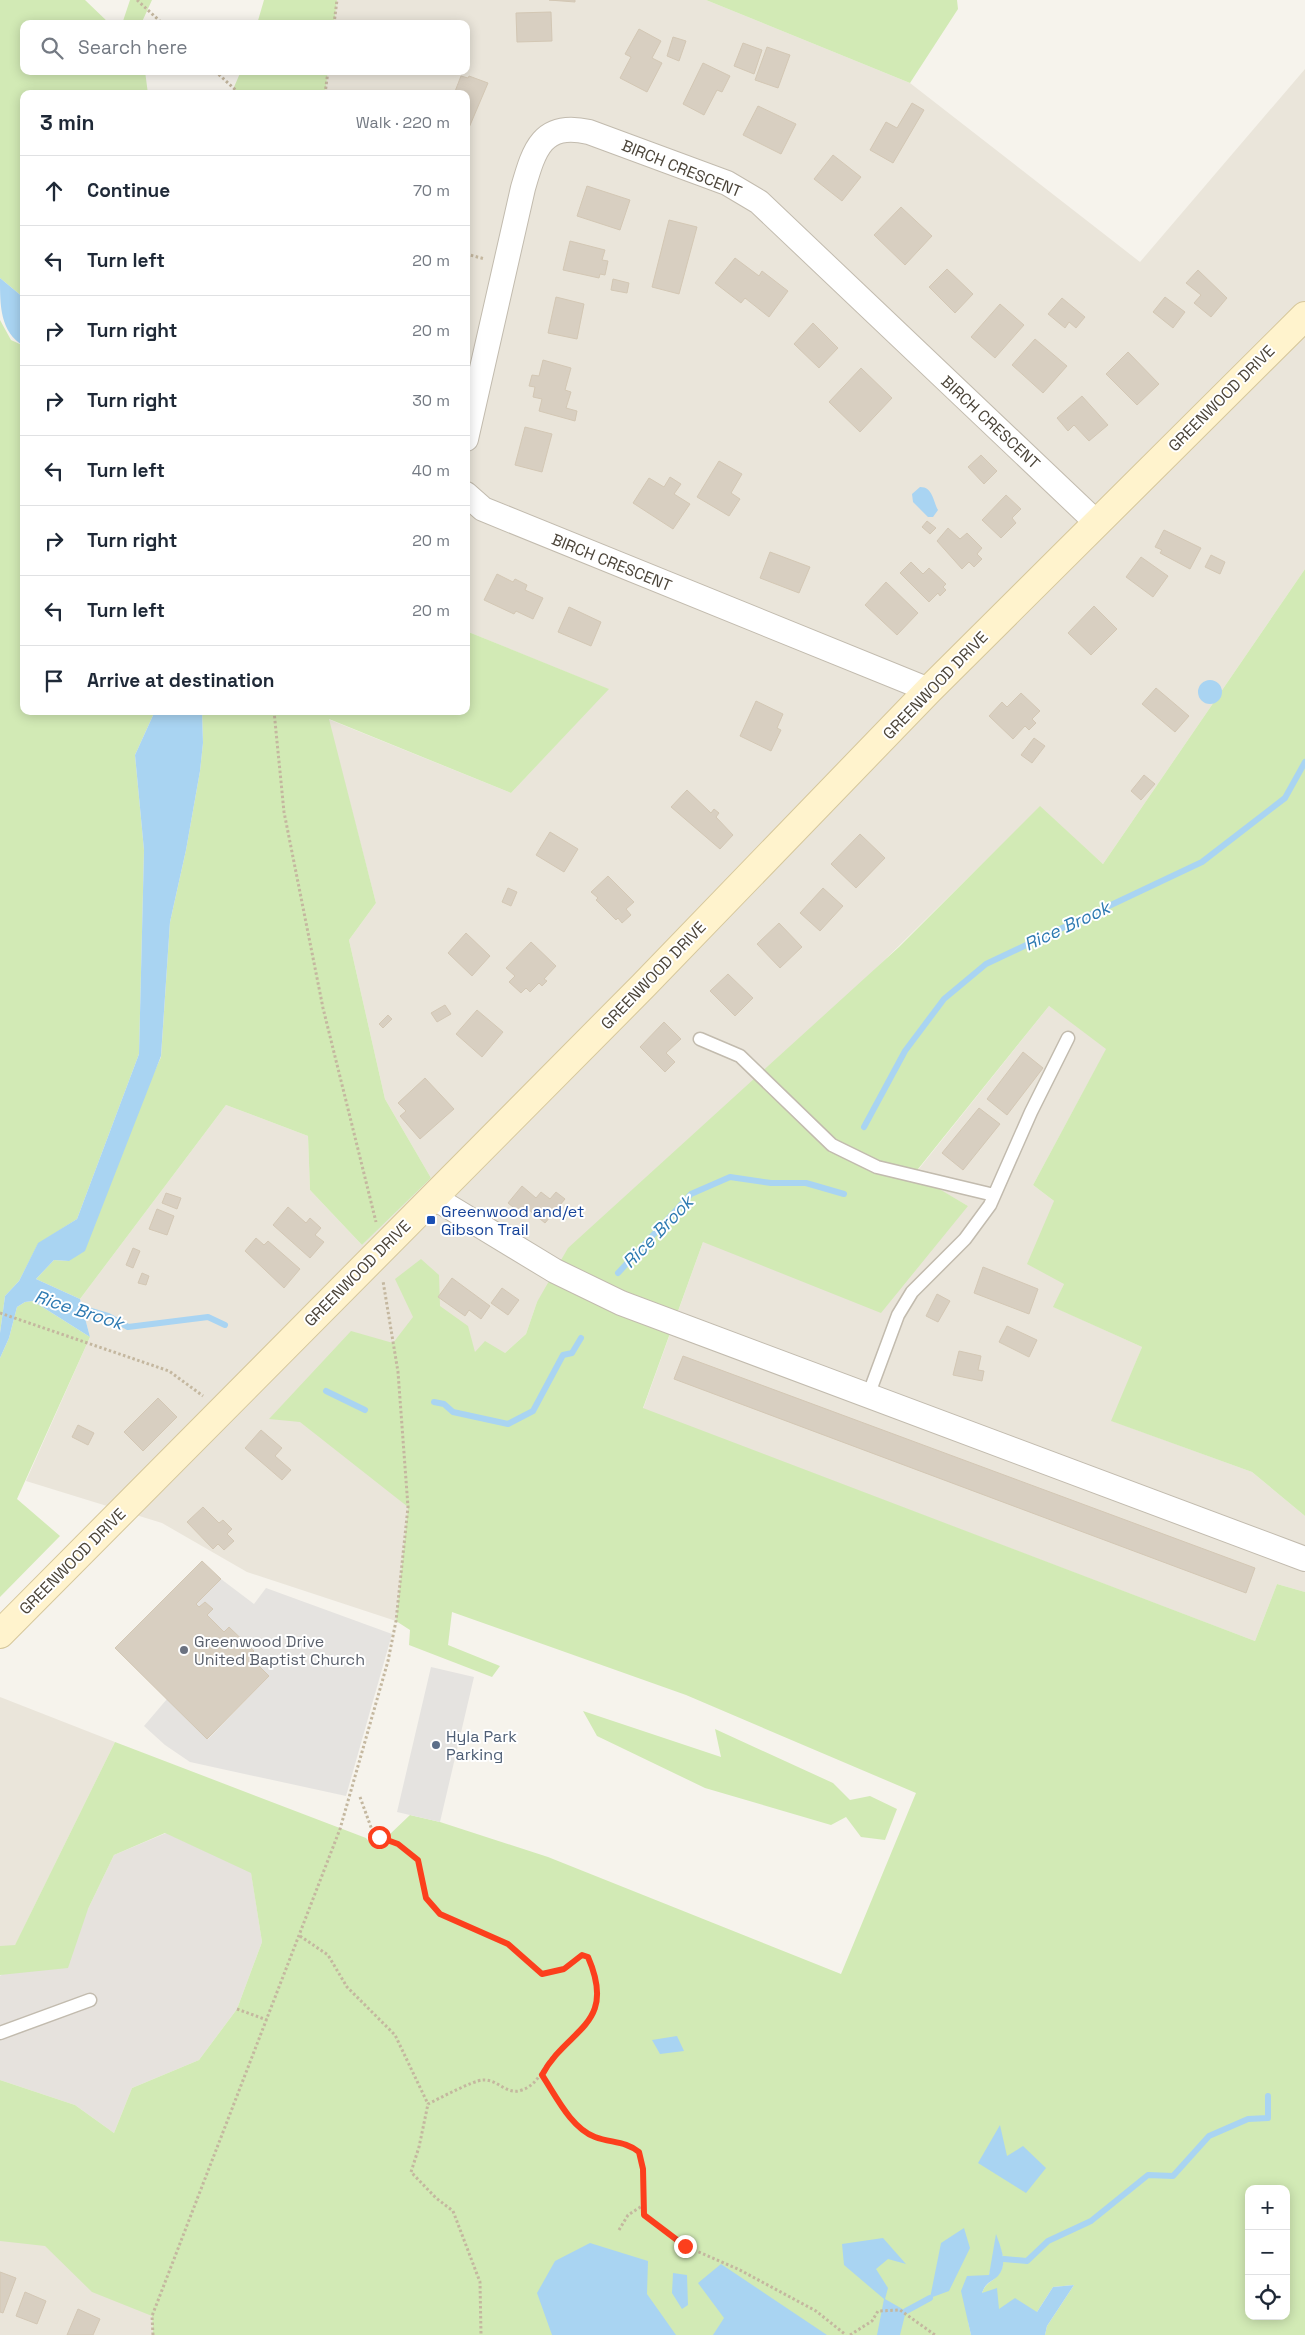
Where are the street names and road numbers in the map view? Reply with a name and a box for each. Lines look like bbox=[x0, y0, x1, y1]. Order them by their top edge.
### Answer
street label: BIRCH CRESCENT bbox=[619, 135, 745, 202]
street label: GREENWOOD DRIVE bbox=[1164, 341, 1279, 456]
street label: BIRCH CRESCENT bbox=[937, 371, 1045, 474]
street label: BIRCH CRESCENT bbox=[549, 529, 675, 596]
street label: GREENWOOD DRIVE bbox=[878, 627, 992, 744]
street label: GREENWOOD DRIVE bbox=[596, 917, 710, 1034]
street label: GREENWOOD DRIVE bbox=[300, 1216, 415, 1331]
street label: GREENWOOD DRIVE bbox=[15, 1504, 130, 1619]

